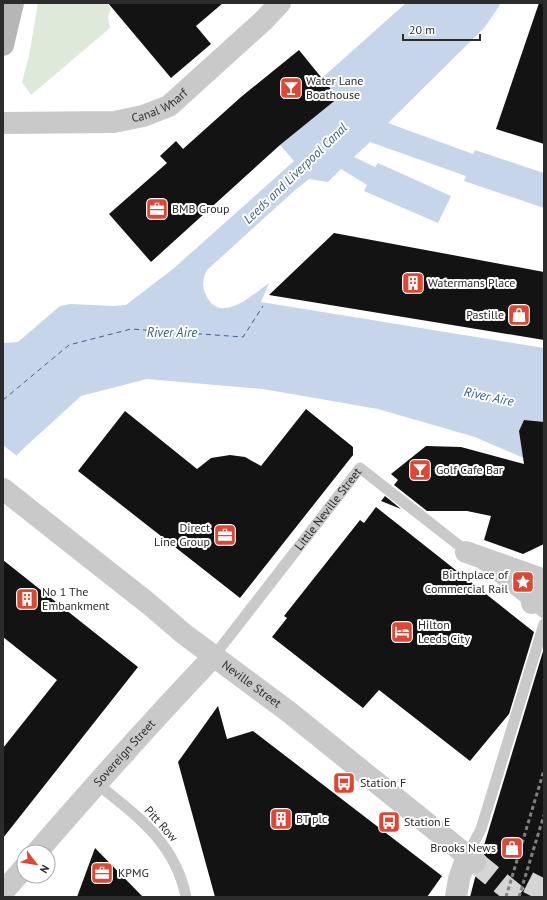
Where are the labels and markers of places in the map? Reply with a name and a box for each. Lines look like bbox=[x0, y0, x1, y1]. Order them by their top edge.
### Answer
place label: Water Lane Boathouse bbox=[306, 73, 363, 102]
bar icon: Water Lane Boathouse bbox=[278, 75, 304, 101]
office icon: BMB Group bbox=[144, 196, 170, 222]
place label: BMB Group bbox=[172, 201, 230, 216]
building icon: Watermans Place bbox=[400, 270, 426, 296]
place label: Watermans Place bbox=[428, 275, 515, 290]
shop icon: Pastille bbox=[506, 302, 532, 328]
place label: Pastille bbox=[466, 307, 504, 322]
bar icon: Golf Cafe Bar bbox=[407, 457, 433, 483]
place label: Golf Cafe Bar bbox=[436, 462, 503, 477]
place label: Direct Line Group bbox=[154, 520, 210, 549]
office icon: Direct Line Group bbox=[212, 522, 238, 548]
place label: Birthplace of Commercial Rail bbox=[424, 567, 509, 596]
place icon: Birthplace of Commercial Rail bbox=[510, 569, 536, 595]
place label: No 1 The Embankment bbox=[42, 584, 109, 613]
building icon: No 1 The Embankment bbox=[14, 586, 40, 612]
place label: Hilton Leeds City bbox=[418, 617, 470, 646]
hotel icon: Hilton Leeds City bbox=[389, 619, 415, 645]
bus stop icon: Station F bbox=[331, 770, 357, 796]
place label: Station F bbox=[360, 775, 406, 790]
building icon: BT plc bbox=[268, 806, 294, 832]
bus stop icon: Station E bbox=[376, 809, 402, 835]
place label: BT plc bbox=[296, 811, 328, 826]
place label: Station E bbox=[404, 814, 450, 829]
shop icon: Brooks News bbox=[499, 835, 525, 861]
place label: Brooks News bbox=[430, 840, 496, 855]
office icon: KPMG bbox=[89, 860, 115, 886]
place label: KPMG bbox=[118, 865, 149, 880]

